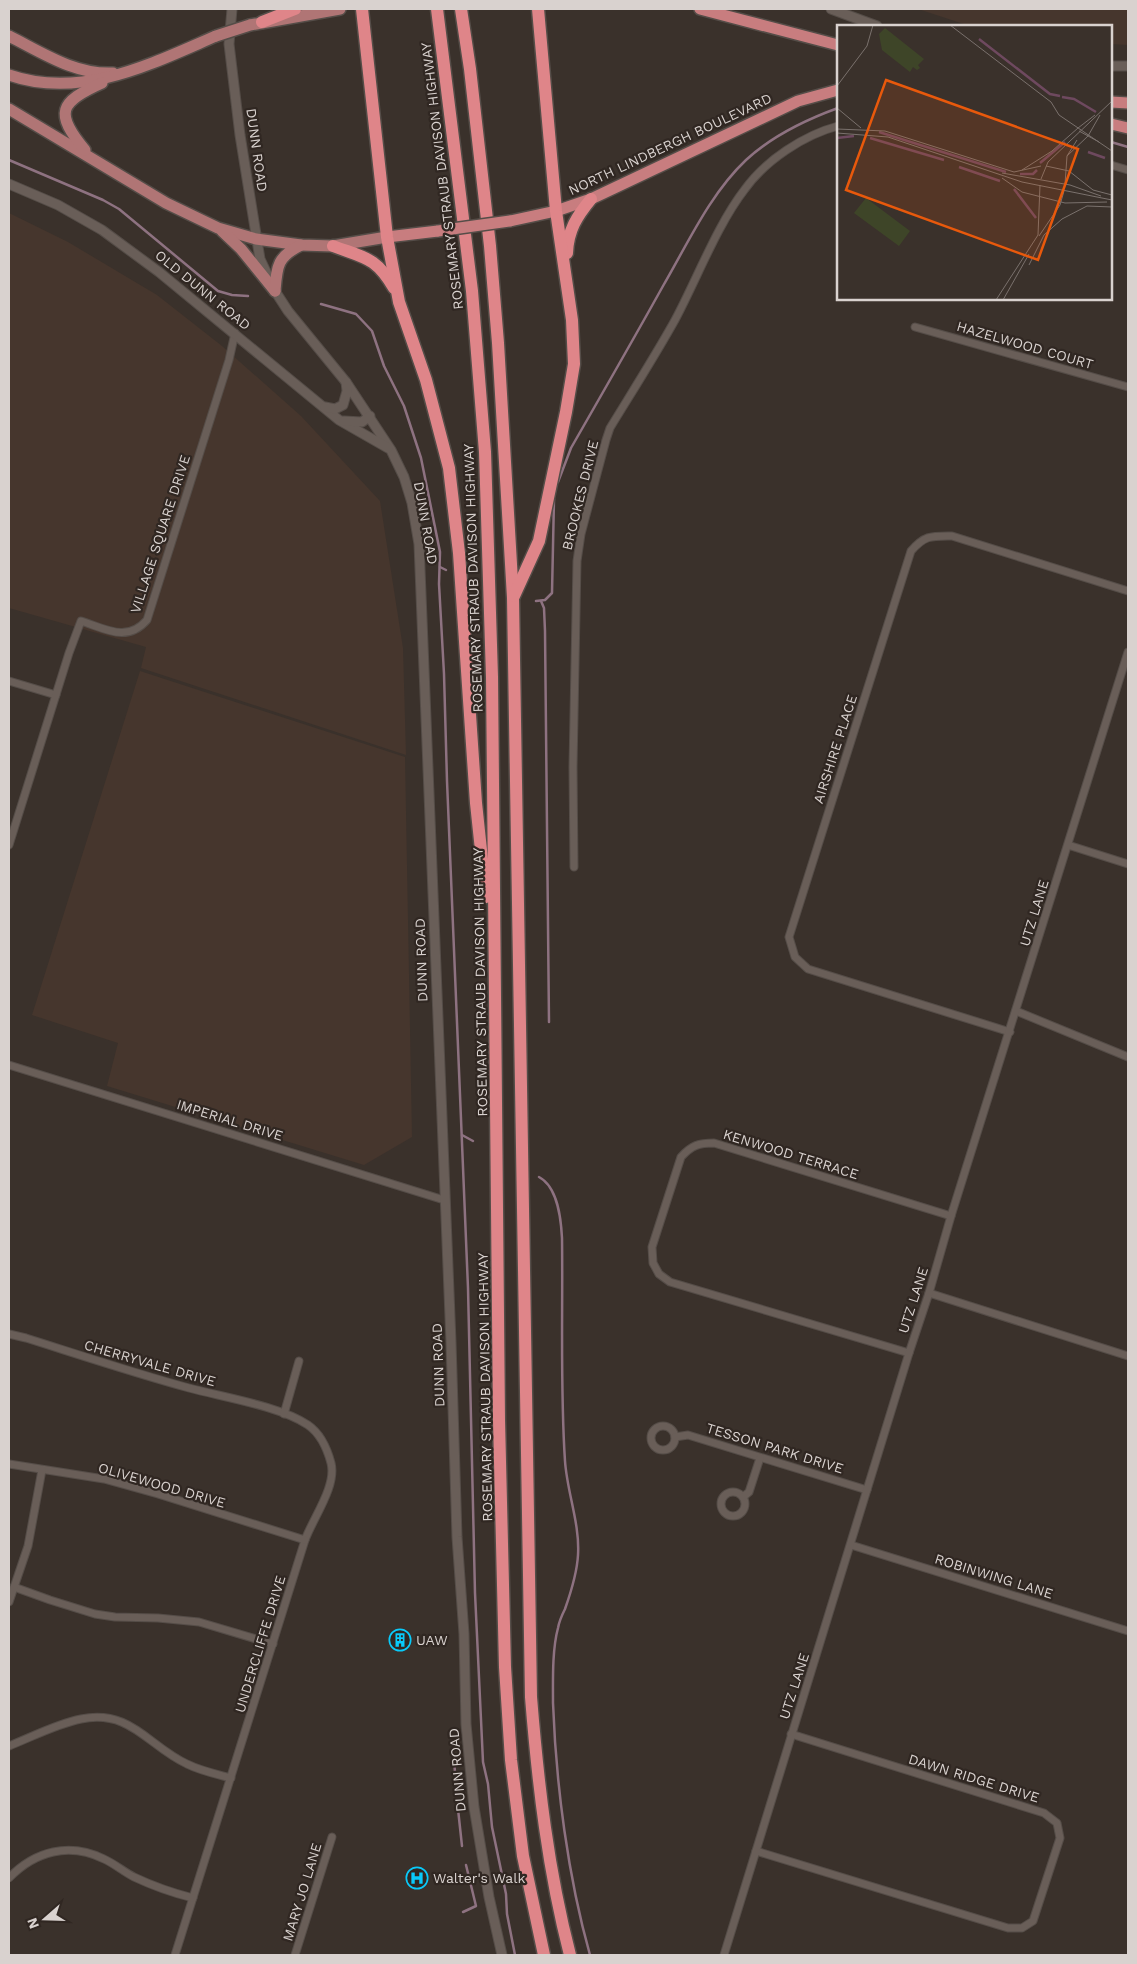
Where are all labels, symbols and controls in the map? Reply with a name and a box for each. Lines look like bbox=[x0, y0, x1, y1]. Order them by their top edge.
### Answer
inset map bbox=[837, 25, 1112, 300]
street label: ROSEMARY STRAUB DAVISON HIGHWAY bbox=[418, 42, 466, 310]
street label: NORTH LINDBERGH BOULEVARD bbox=[566, 90, 774, 198]
street label: DUNN ROAD bbox=[243, 107, 271, 193]
street label: OLD DUNN ROAD bbox=[152, 247, 254, 333]
street label: HAZELWOOD COURT bbox=[955, 318, 1096, 372]
street label: BROOKES DRIVE bbox=[559, 438, 601, 552]
street label: ROSEMARY STRAUB DAVISON HIGHWAY bbox=[460, 443, 486, 713]
street label: VILLAGE SQUARE DRIVE bbox=[127, 453, 193, 615]
street label: DUNN ROAD bbox=[411, 480, 441, 566]
street label: AIRSHIRE PLACE bbox=[810, 692, 860, 805]
street label: ROSEMARY STRAUB DAVISON HIGHWAY bbox=[470, 847, 490, 1117]
street label: UTZ LANE bbox=[1016, 878, 1052, 948]
street label: DUNN ROAD bbox=[412, 918, 430, 1002]
street label: IMPERIAL DRIVE bbox=[175, 1096, 285, 1144]
street label: KENWOOD TERRACE bbox=[721, 1126, 861, 1182]
street label: ROSEMARY STRAUB DAVISON HIGHWAY bbox=[475, 1252, 495, 1522]
street label: UTZ LANE bbox=[895, 1265, 931, 1335]
street label: DUNN ROAD bbox=[429, 1323, 447, 1407]
street label: CHERRYVALE DRIVE bbox=[82, 1337, 218, 1389]
street label: TESSON PARK DRIVE bbox=[704, 1420, 846, 1477]
street label: OLIVEWOOD DRIVE bbox=[96, 1459, 228, 1511]
street label: ROBINWING LANE bbox=[933, 1550, 1055, 1602]
street label: UNDERCLIFFE DRIVE bbox=[231, 1573, 289, 1715]
building icon: UAW bbox=[388, 1628, 412, 1652]
place label: UAW bbox=[416, 1632, 448, 1648]
street label: UTZ LANE bbox=[776, 1651, 812, 1721]
street label: DUNN ROAD bbox=[445, 1727, 469, 1813]
street label: DAWN RIDGE DRIVE bbox=[907, 1750, 1041, 1806]
street label: MARY JO LANE bbox=[279, 1841, 325, 1943]
hospital icon: Walter's Walk bbox=[405, 1866, 429, 1890]
place label: Walter's Walk bbox=[433, 1870, 525, 1886]
north arrow bbox=[20, 1894, 70, 1944]
text: N bbox=[23, 1916, 42, 1931]

